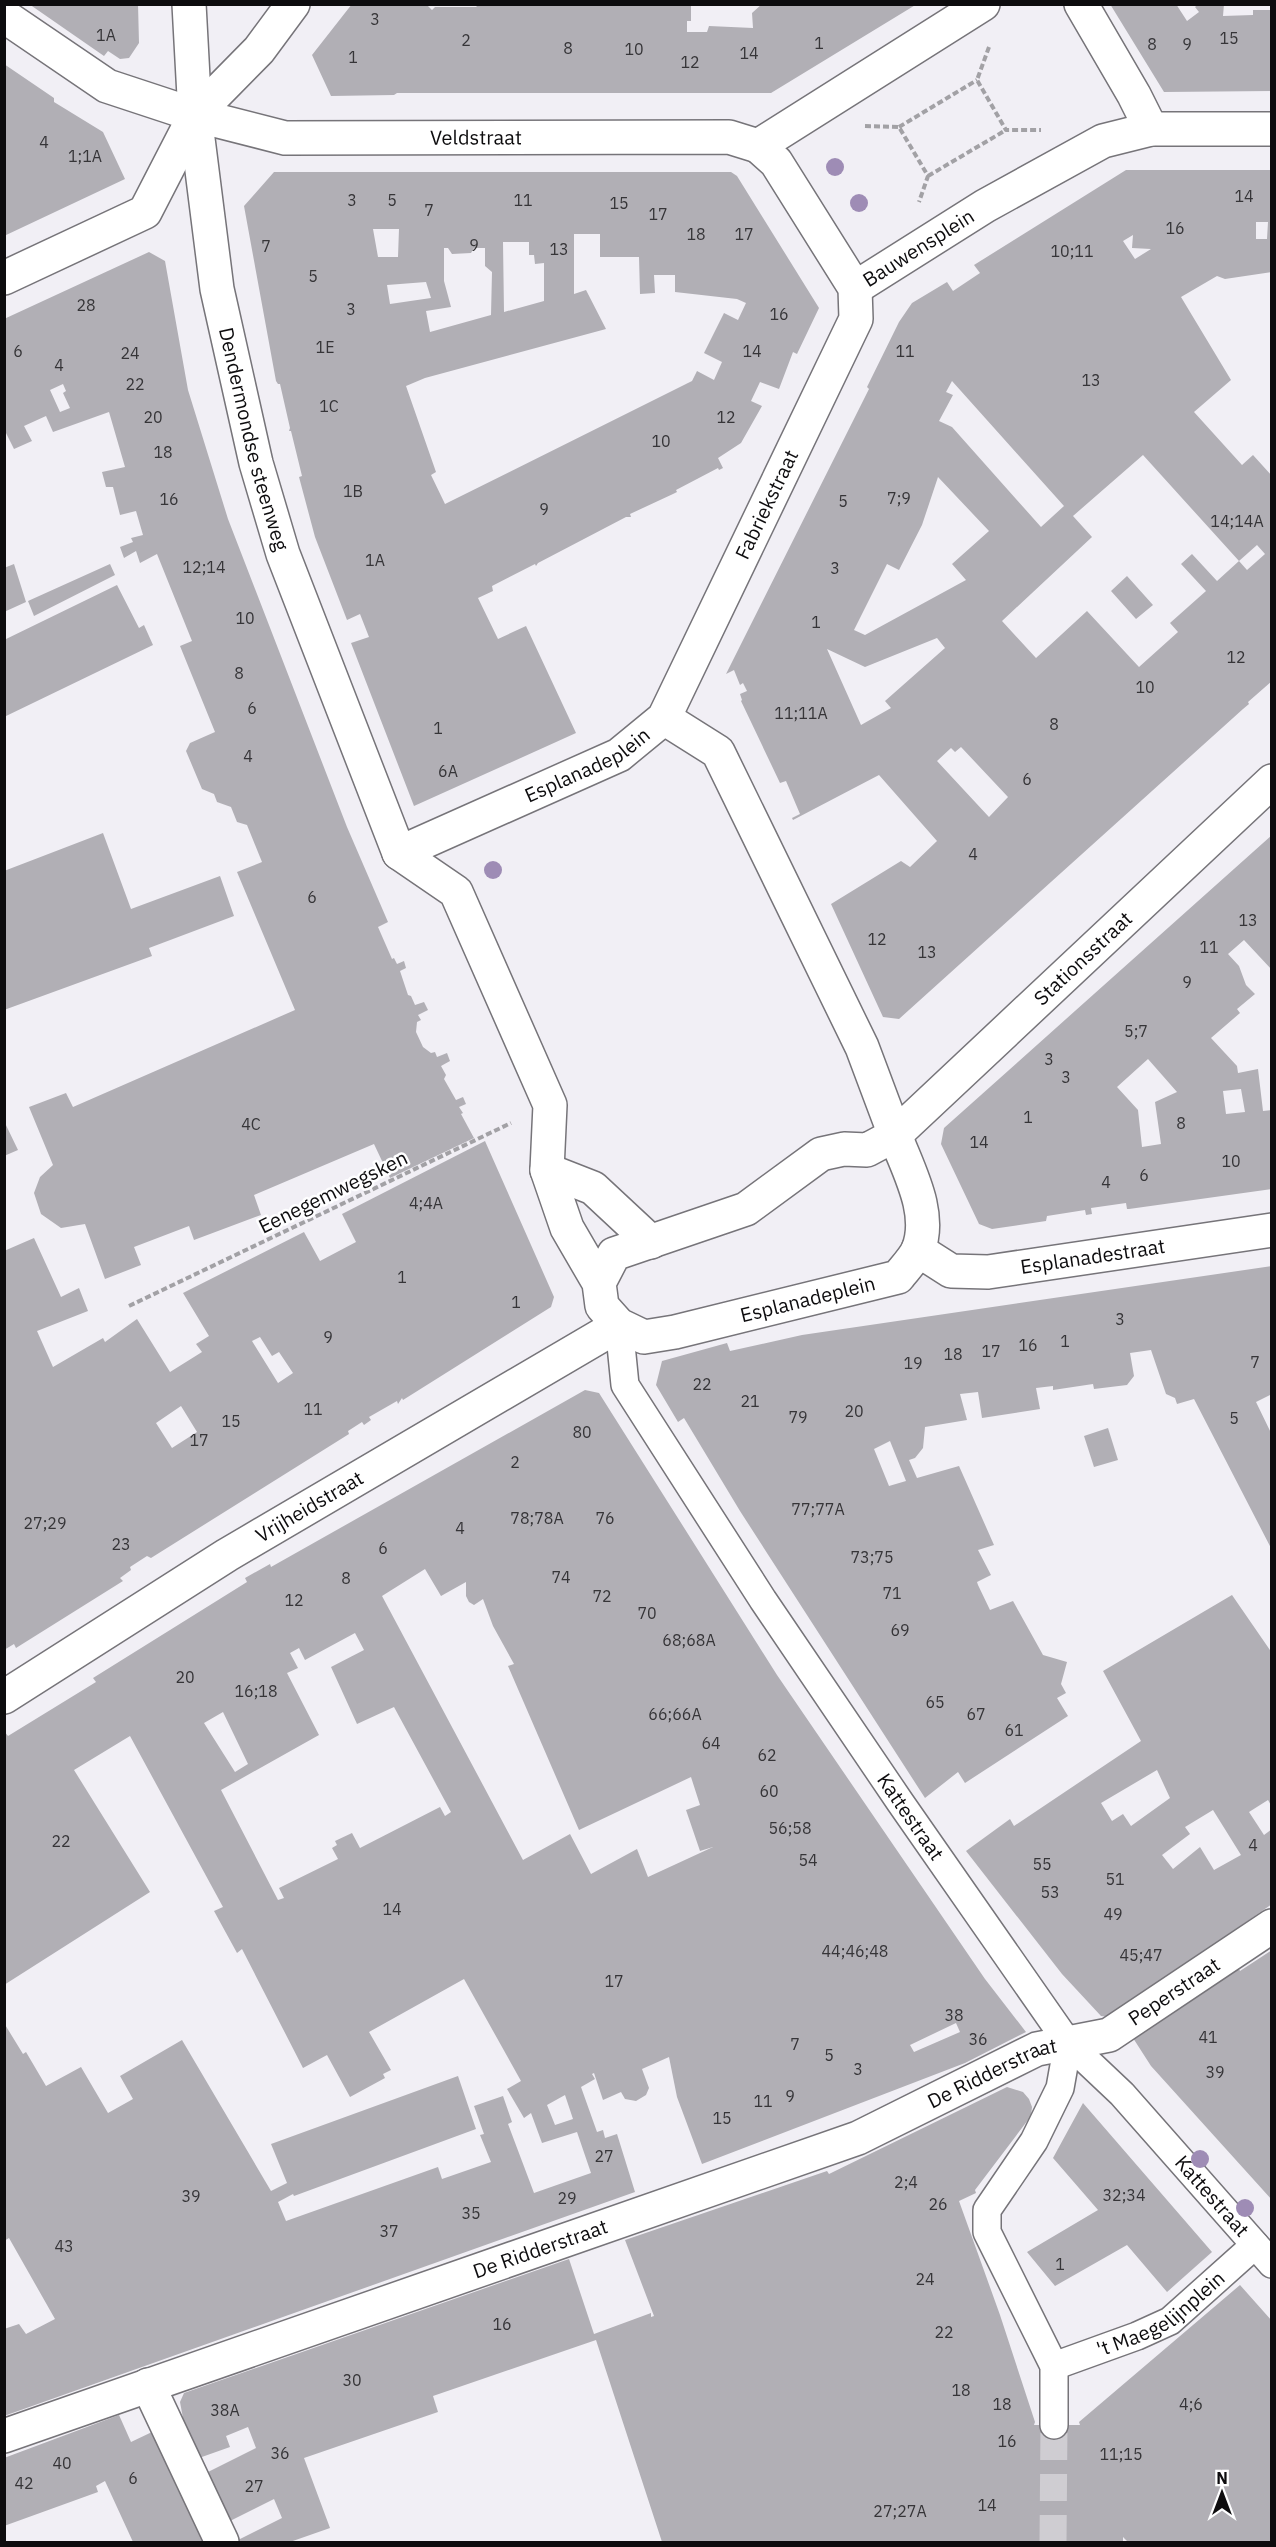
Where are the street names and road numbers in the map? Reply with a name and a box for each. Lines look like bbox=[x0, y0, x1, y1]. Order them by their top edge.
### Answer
street label: Veldstraat bbox=[430, 123, 522, 151]
street label: Bauwensplein bbox=[857, 202, 979, 293]
street label: Dendermondse steenweg bbox=[213, 325, 295, 554]
street label: Fabriekstraat bbox=[728, 445, 804, 564]
street label: Esplanadeplein bbox=[520, 721, 655, 808]
street label: Stationsstraat bbox=[1028, 905, 1138, 1011]
street label: Eenegemwegsken bbox=[254, 1144, 412, 1239]
street label: Esplanadestraat bbox=[1018, 1232, 1167, 1280]
street label: Esplanadeplein bbox=[737, 1269, 878, 1328]
street label: Vrijheidstraat bbox=[250, 1464, 368, 1548]
street label: Kattestraat bbox=[871, 1768, 951, 1865]
street label: Peperstraat bbox=[1123, 1951, 1225, 2031]
street label: De Ridderstraat bbox=[923, 2031, 1059, 2114]
street label: Kattestraat bbox=[1169, 2149, 1256, 2242]
street label: De Ridderstraat bbox=[469, 2212, 611, 2284]
street label: 't Maegelijnplein bbox=[1093, 2265, 1230, 2362]

